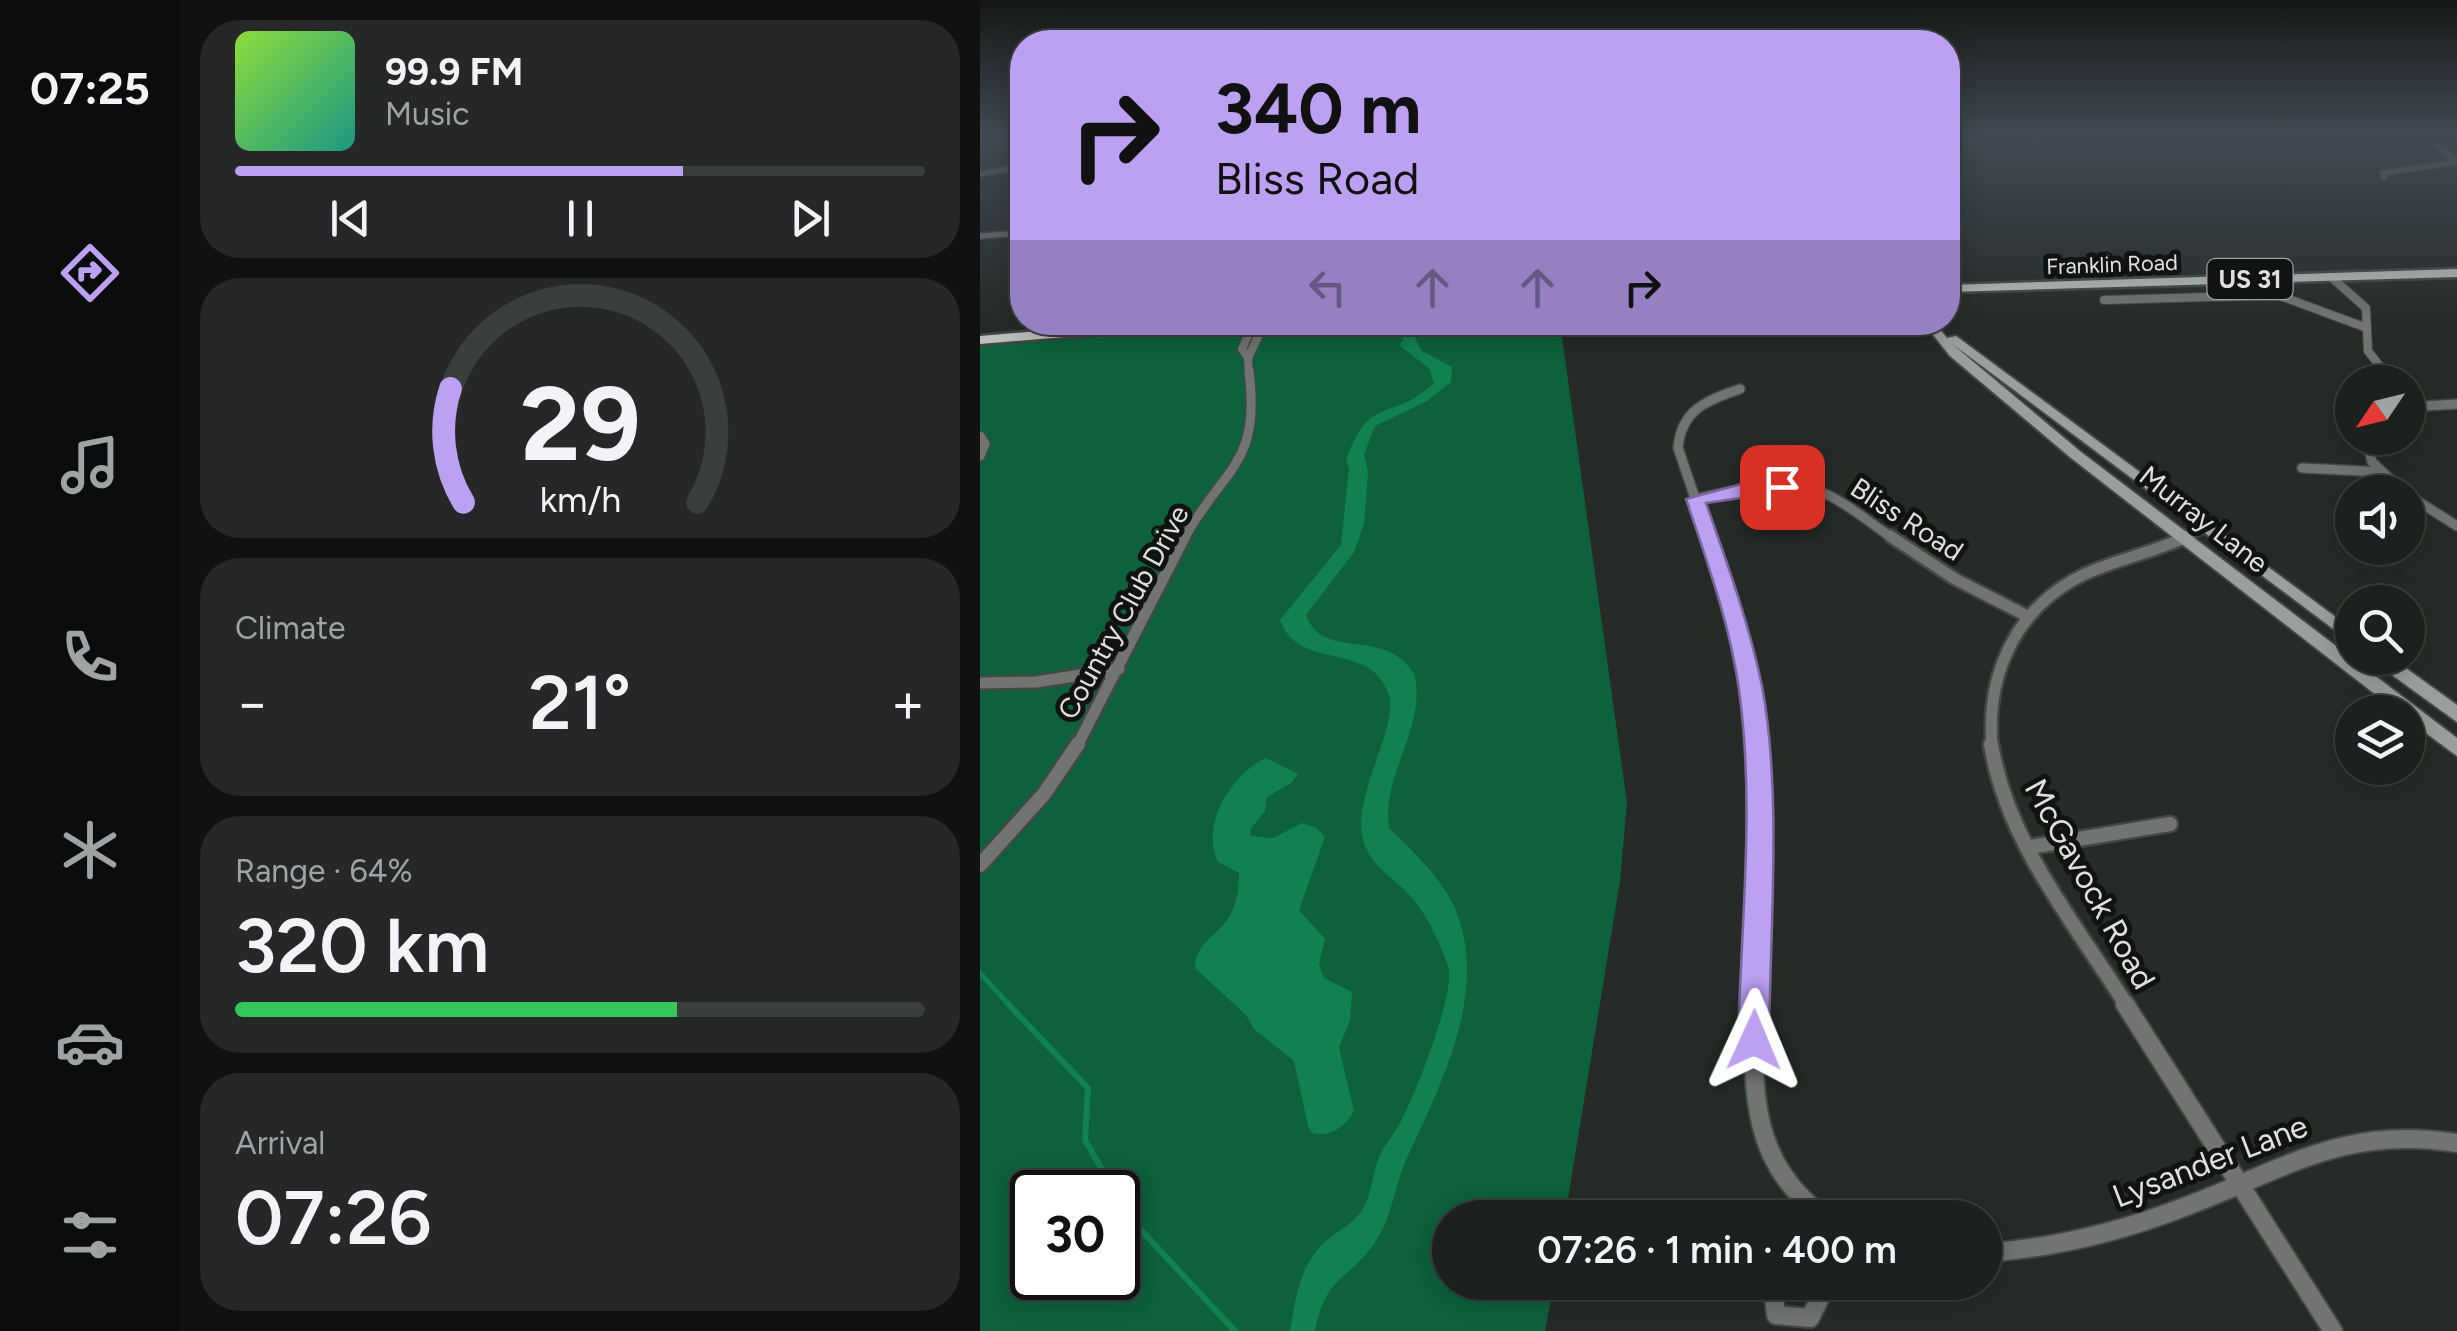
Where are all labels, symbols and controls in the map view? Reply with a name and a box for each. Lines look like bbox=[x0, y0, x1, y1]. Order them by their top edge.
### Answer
text: 99.9 FM bbox=[385, 49, 523, 95]
text: 07:25 bbox=[30, 61, 150, 115]
text: 340 m bbox=[1215, 66, 1421, 151]
icon: right bbox=[1050, 70, 1180, 200]
text: Music bbox=[385, 95, 470, 133]
text: Bliss Road bbox=[1215, 151, 1419, 205]
icon: previous bbox=[323, 191, 378, 246]
icon: pause bbox=[553, 191, 608, 246]
icon: next bbox=[783, 191, 838, 246]
icon: directions bbox=[55, 238, 125, 308]
street label: Franklin Road bbox=[2046, 249, 2178, 280]
road number: US 31 bbox=[2208, 259, 2292, 299]
icon: left bbox=[1300, 260, 1355, 315]
icon: ahead bbox=[1405, 260, 1460, 315]
icon: ahead bbox=[1510, 260, 1565, 315]
icon: right bbox=[1615, 260, 1670, 315]
text: 29 bbox=[520, 361, 640, 486]
north arrow bbox=[2335, 365, 2425, 455]
map controls bbox=[2335, 365, 2425, 785]
icon: music bbox=[55, 430, 125, 500]
pin bbox=[1740, 445, 1825, 530]
street label: Murray Lane bbox=[2133, 458, 2275, 580]
icon: arrive bbox=[1755, 460, 1810, 515]
street label: Bliss Road bbox=[1844, 470, 1970, 568]
button: sound bbox=[2335, 475, 2425, 565]
text: km/h bbox=[539, 478, 621, 521]
street label: Country Club Drive bbox=[1050, 499, 1196, 725]
button: search bbox=[2335, 585, 2425, 675]
text: Climate bbox=[235, 609, 346, 647]
icon: phone bbox=[55, 622, 125, 692]
text: 21° bbox=[529, 658, 631, 748]
text: − bbox=[235, 670, 269, 736]
text: + bbox=[891, 670, 925, 736]
button: layers bbox=[2335, 695, 2425, 785]
street label: McGavock Road bbox=[2017, 772, 2163, 996]
icon: climate bbox=[55, 815, 125, 885]
text: Range · 64% bbox=[235, 852, 413, 890]
text: 320 km bbox=[235, 901, 489, 991]
position arrow bbox=[1702, 988, 1806, 1092]
icon: car bbox=[55, 1007, 125, 1077]
street label: Lysander Lane bbox=[2107, 1106, 2313, 1216]
text: Arrival bbox=[235, 1124, 325, 1162]
speed limit sign: 30 bbox=[1010, 1170, 1140, 1300]
text: 07:26 bbox=[235, 1173, 432, 1263]
icon: filters bbox=[55, 1200, 125, 1270]
text: 07:26 · 1 min · 400 m bbox=[1537, 1227, 1897, 1273]

